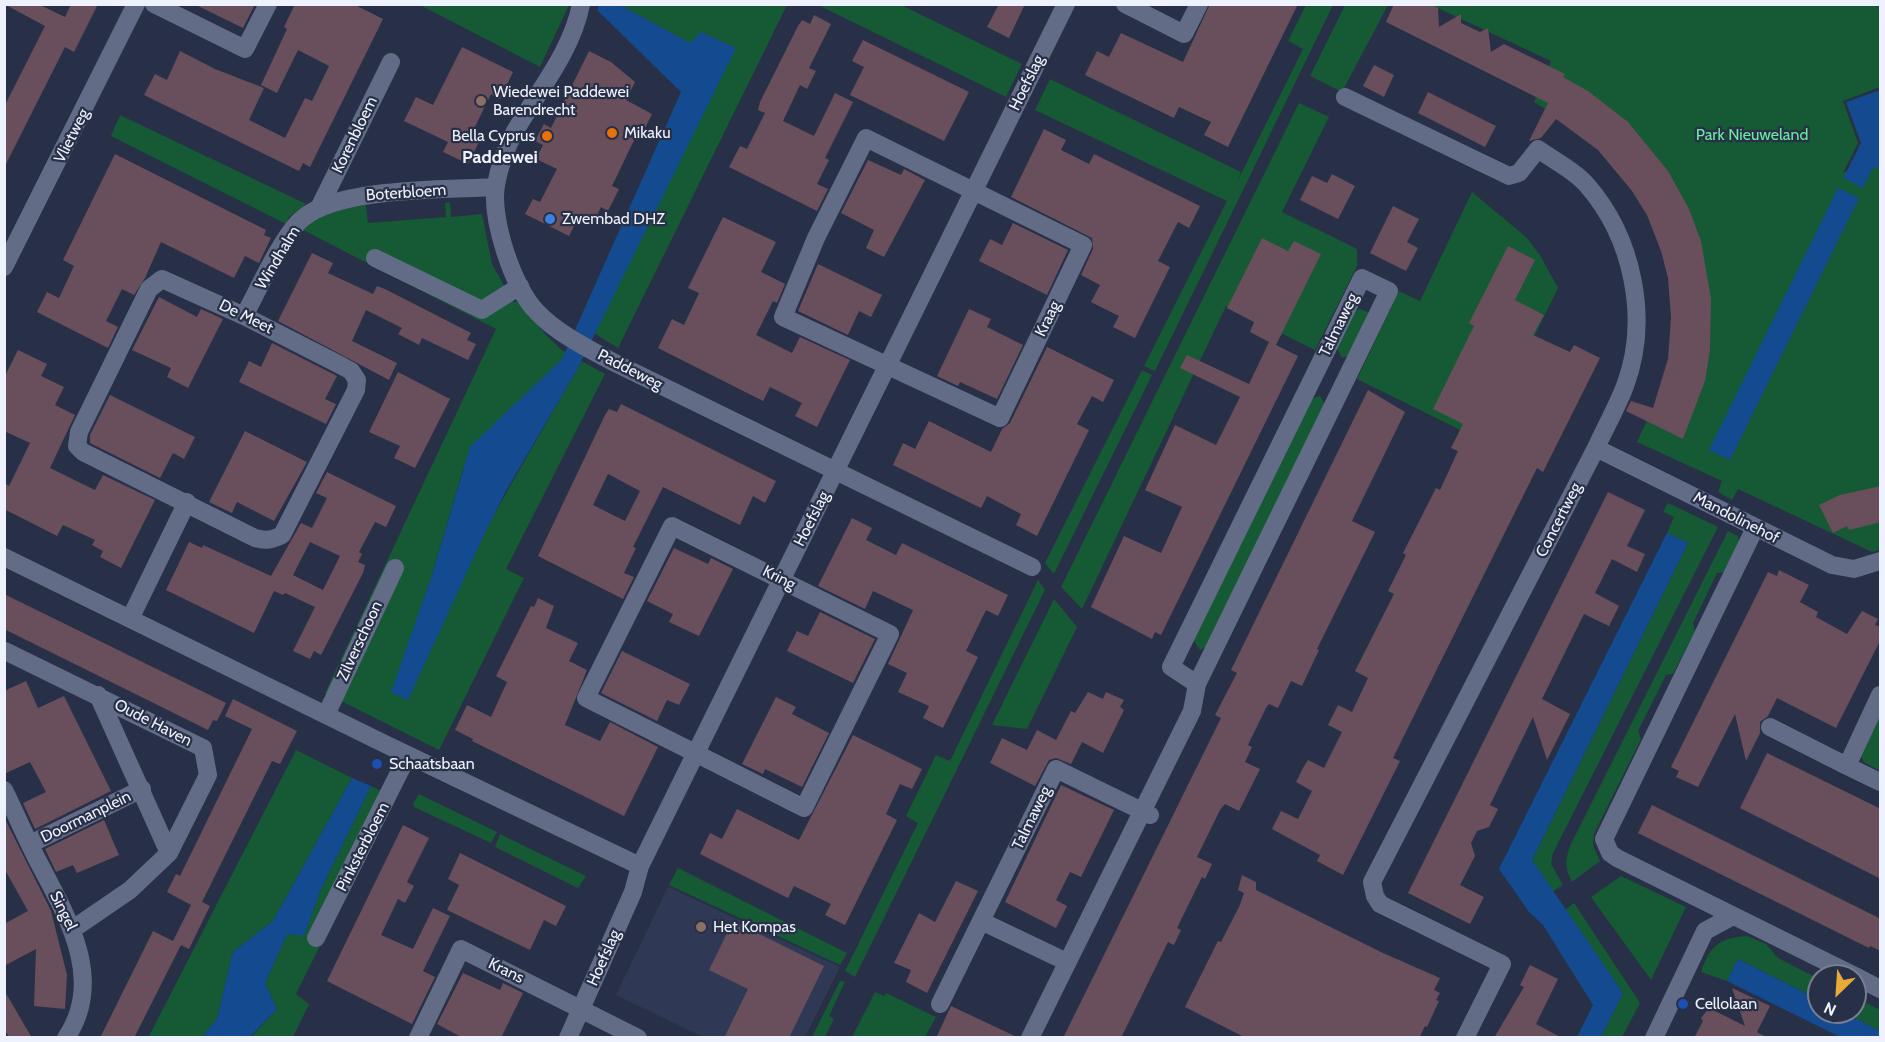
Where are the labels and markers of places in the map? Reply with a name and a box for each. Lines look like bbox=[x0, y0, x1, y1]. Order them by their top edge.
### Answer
place label: Wiedewei Paddewei Barendrecht bbox=[493, 82, 629, 120]
marker: Wiedewei Paddewei Barendrecht bbox=[474, 94, 488, 108]
place label: Mikaku bbox=[624, 123, 671, 143]
place label: Bella Cyprus bbox=[452, 126, 535, 146]
marker: Mikaku bbox=[605, 126, 619, 140]
marker: Bella Cyprus bbox=[540, 129, 554, 143]
place label: Zwembad DHZ bbox=[562, 209, 665, 229]
marker: Zwembad DHZ bbox=[543, 212, 557, 226]
place label: Schaatsbaan bbox=[389, 754, 475, 774]
marker: Schaatsbaan bbox=[370, 757, 384, 771]
place label: Het Kompas bbox=[713, 917, 796, 937]
marker: Het Kompas bbox=[694, 920, 708, 934]
place label: Cellolaan bbox=[1695, 994, 1757, 1014]
marker: Cellolaan bbox=[1676, 997, 1690, 1011]

